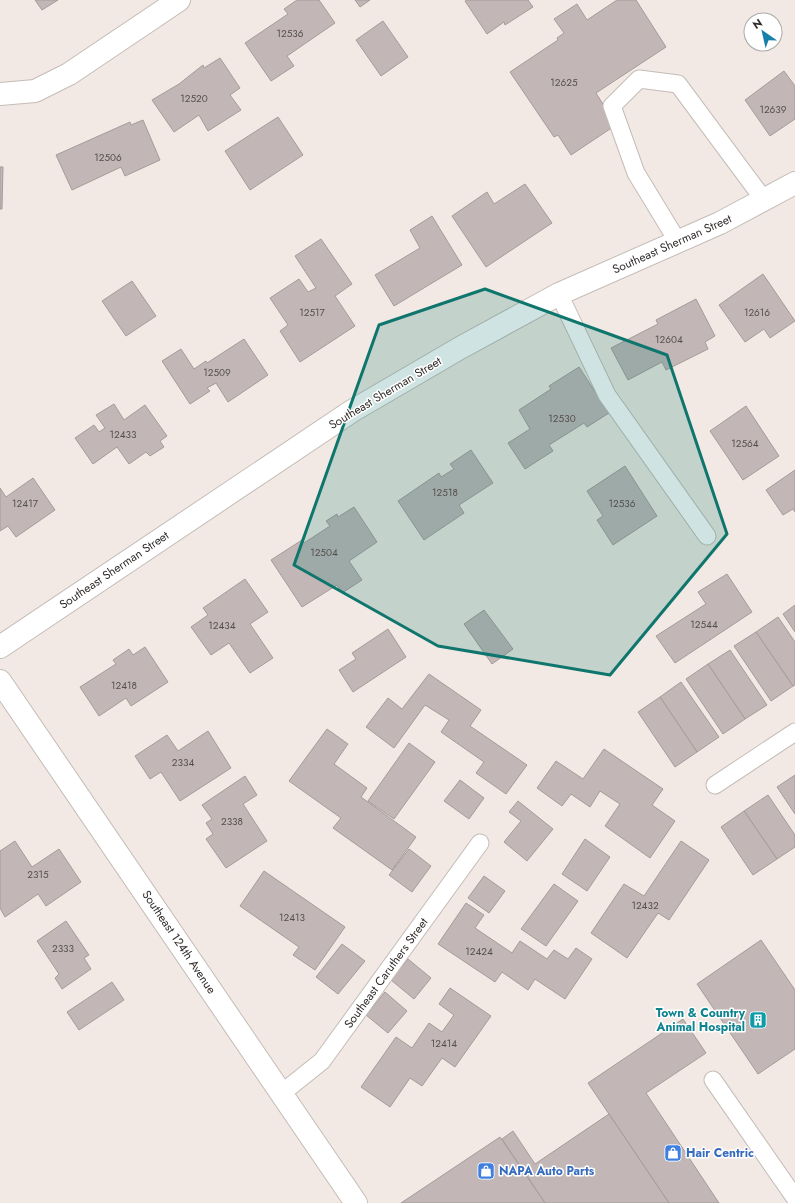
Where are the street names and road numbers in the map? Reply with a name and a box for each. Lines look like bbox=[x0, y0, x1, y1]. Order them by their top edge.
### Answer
street label: Southeast Sherman Street bbox=[610, 210, 735, 278]
street label: Southeast Sherman Street bbox=[325, 352, 445, 434]
street label: Southeast Sherman Street bbox=[56, 526, 172, 613]
street label: Southeast 124th Avenue bbox=[138, 887, 220, 997]
street label: Southeast Caruthers Street bbox=[340, 914, 432, 1032]

